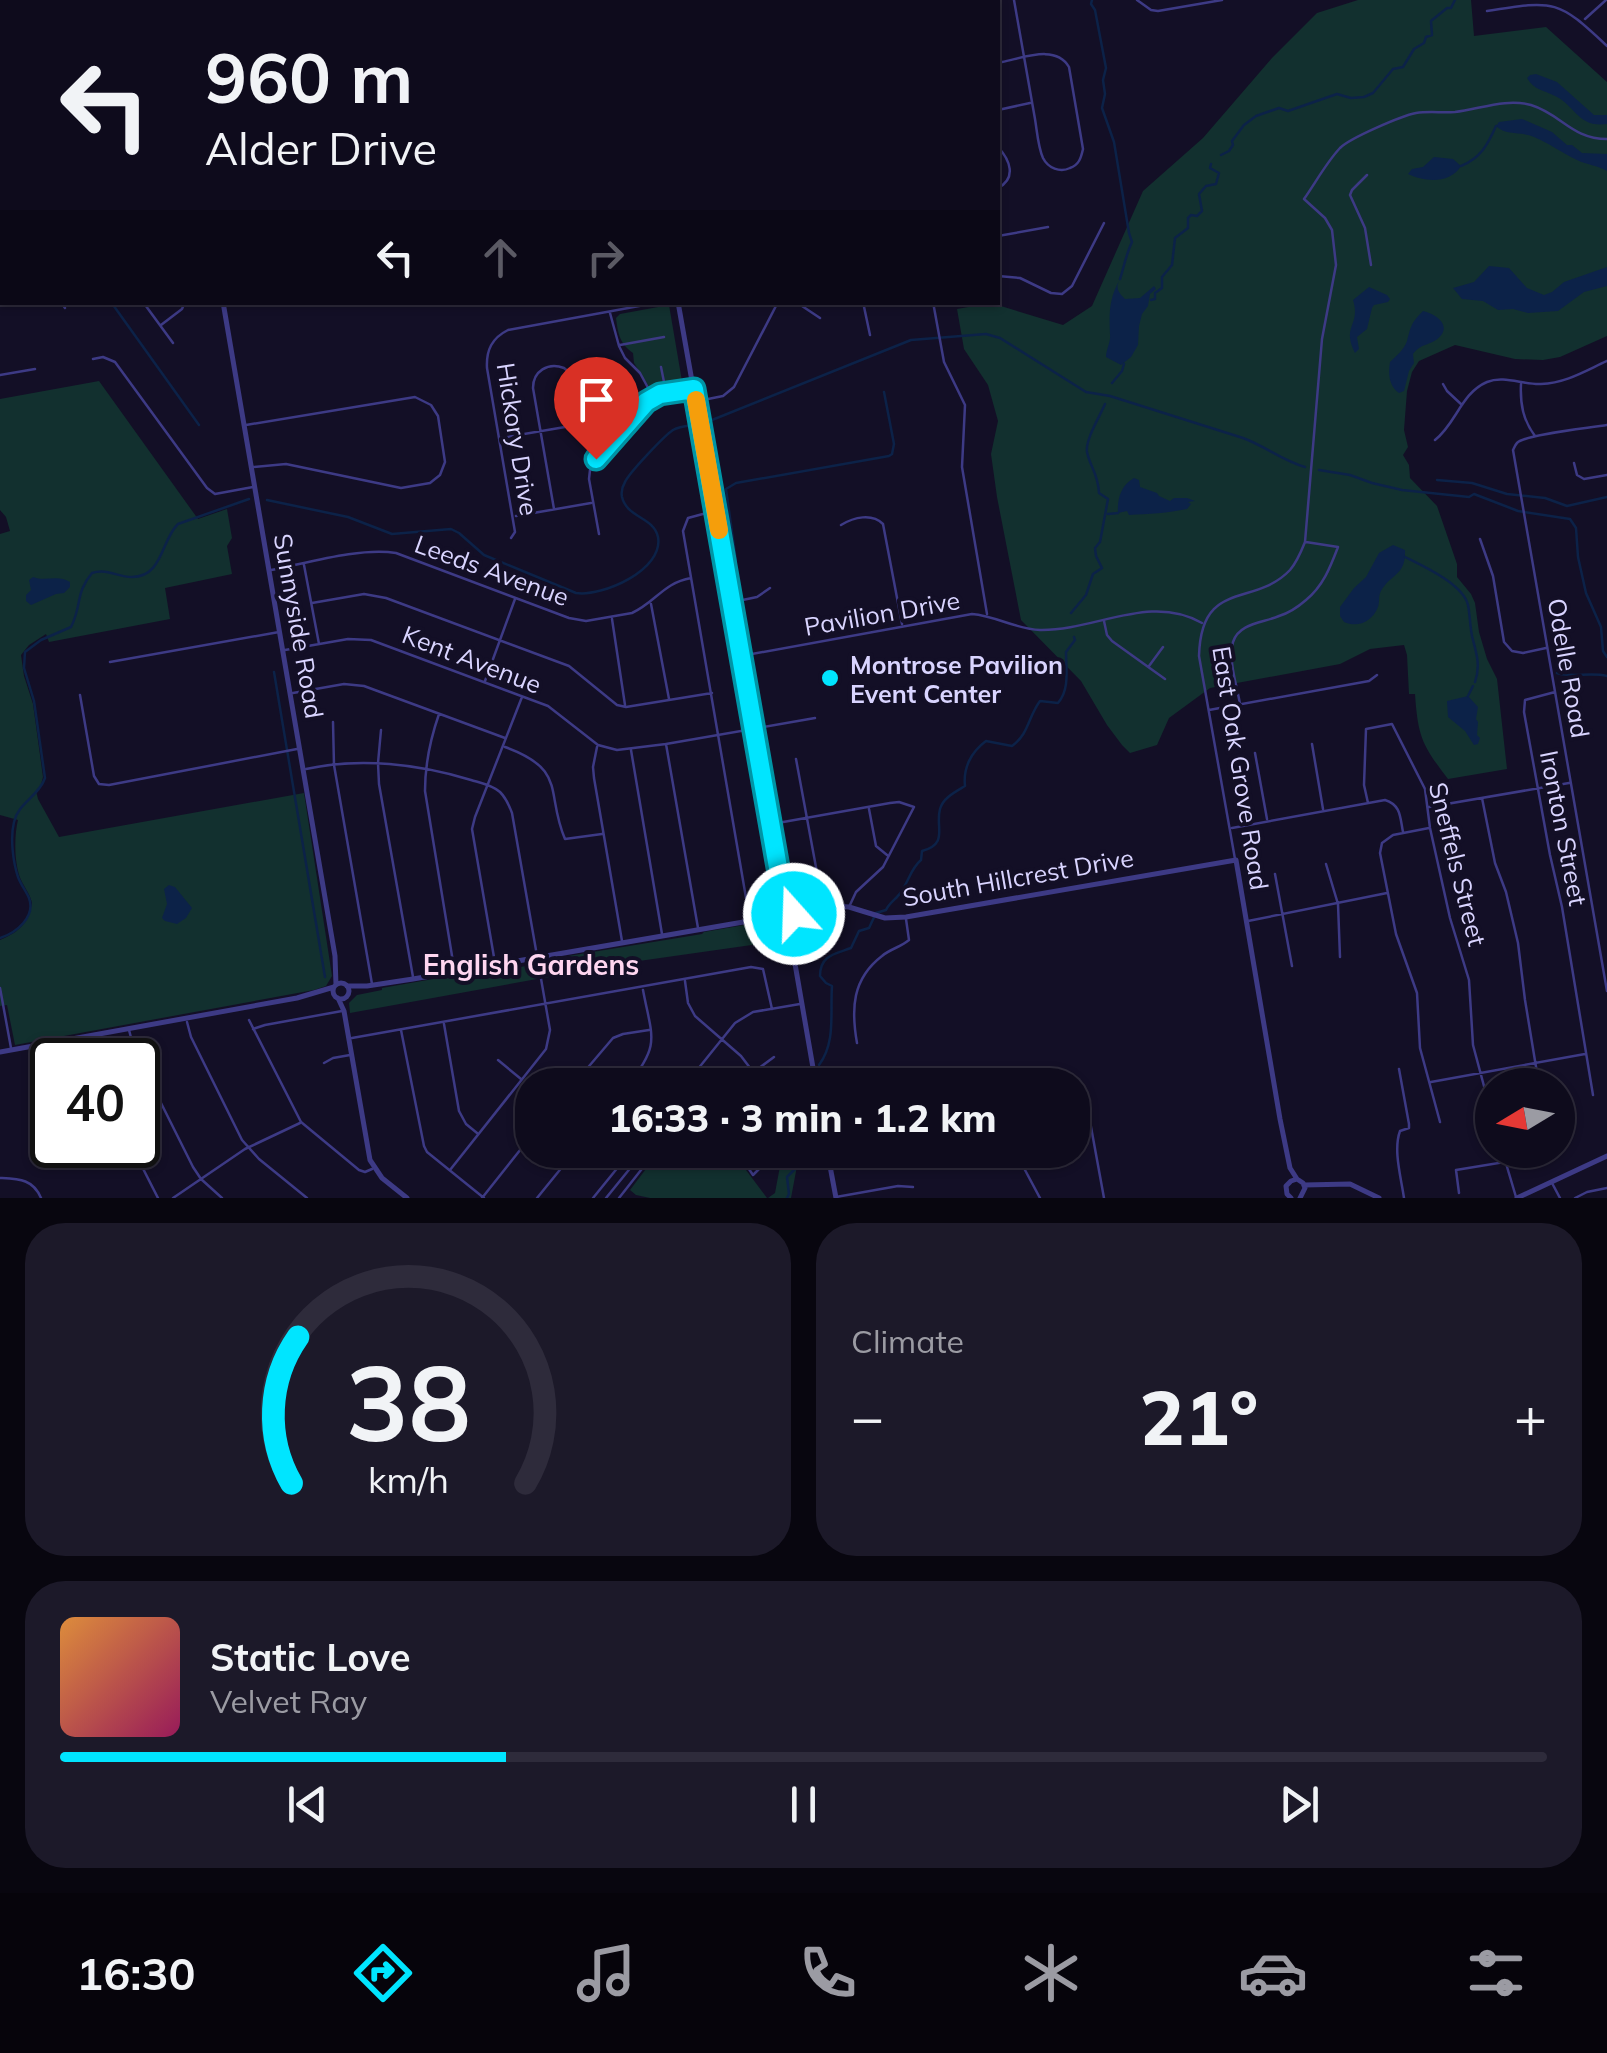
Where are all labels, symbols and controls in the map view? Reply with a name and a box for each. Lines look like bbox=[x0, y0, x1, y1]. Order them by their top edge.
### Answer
text: 960 m bbox=[205, 33, 413, 121]
icon: left bbox=[40, 40, 170, 170]
text: Alder Drive bbox=[205, 120, 437, 176]
icon: left bbox=[368, 230, 423, 285]
icon: ahead bbox=[473, 230, 528, 285]
icon: right bbox=[578, 230, 633, 285]
pin bbox=[554, 357, 639, 460]
street label: Hickory Drive bbox=[491, 360, 545, 518]
icon: arrive bbox=[569, 372, 624, 427]
street label: Leeds Avenue bbox=[411, 528, 573, 612]
street label: Sunnyside Road bbox=[268, 531, 330, 721]
street label: Pavilion Drive bbox=[802, 584, 962, 642]
street label: Odelle Road bbox=[1541, 596, 1597, 740]
street label: Kent Avenue bbox=[398, 618, 546, 700]
street label: East Oak Grove Road bbox=[1206, 644, 1276, 892]
place label: Montrose Pavilion Event Center bbox=[850, 649, 1063, 709]
marker: Montrose Pavilion Event Center bbox=[819, 667, 841, 689]
street label: Ironton Street bbox=[1534, 748, 1594, 909]
street label: Sneffels Street bbox=[1423, 779, 1493, 949]
street label: South Hillcrest Drive bbox=[900, 841, 1136, 913]
position arrow bbox=[742, 862, 846, 966]
district label: English Gardens bbox=[423, 947, 639, 982]
speed limit sign: 40 bbox=[30, 1038, 160, 1168]
north arrow bbox=[1475, 1068, 1575, 1168]
map controls bbox=[1475, 1068, 1575, 1168]
text: 16:33 · 3 min · 1.2 km bbox=[608, 1094, 997, 1142]
text: Climate bbox=[851, 1321, 964, 1361]
text: 38 bbox=[346, 1336, 470, 1467]
text: 21° bbox=[1140, 1370, 1258, 1464]
text: − bbox=[851, 1382, 884, 1451]
text: + bbox=[1514, 1382, 1547, 1451]
text: km/h bbox=[368, 1457, 448, 1502]
text: Static Love bbox=[210, 1633, 411, 1681]
text: Velvet Ray bbox=[210, 1681, 367, 1721]
icon: previous bbox=[280, 1777, 335, 1832]
icon: pause bbox=[776, 1777, 831, 1832]
icon: next bbox=[1272, 1777, 1327, 1832]
icon: directions bbox=[348, 1938, 418, 2008]
icon: music bbox=[571, 1938, 641, 2008]
icon: phone bbox=[793, 1938, 863, 2008]
icon: climate bbox=[1016, 1938, 1086, 2008]
icon: car bbox=[1238, 1938, 1308, 2008]
icon: filters bbox=[1461, 1938, 1531, 2008]
text: 16:30 bbox=[76, 1945, 195, 2001]

